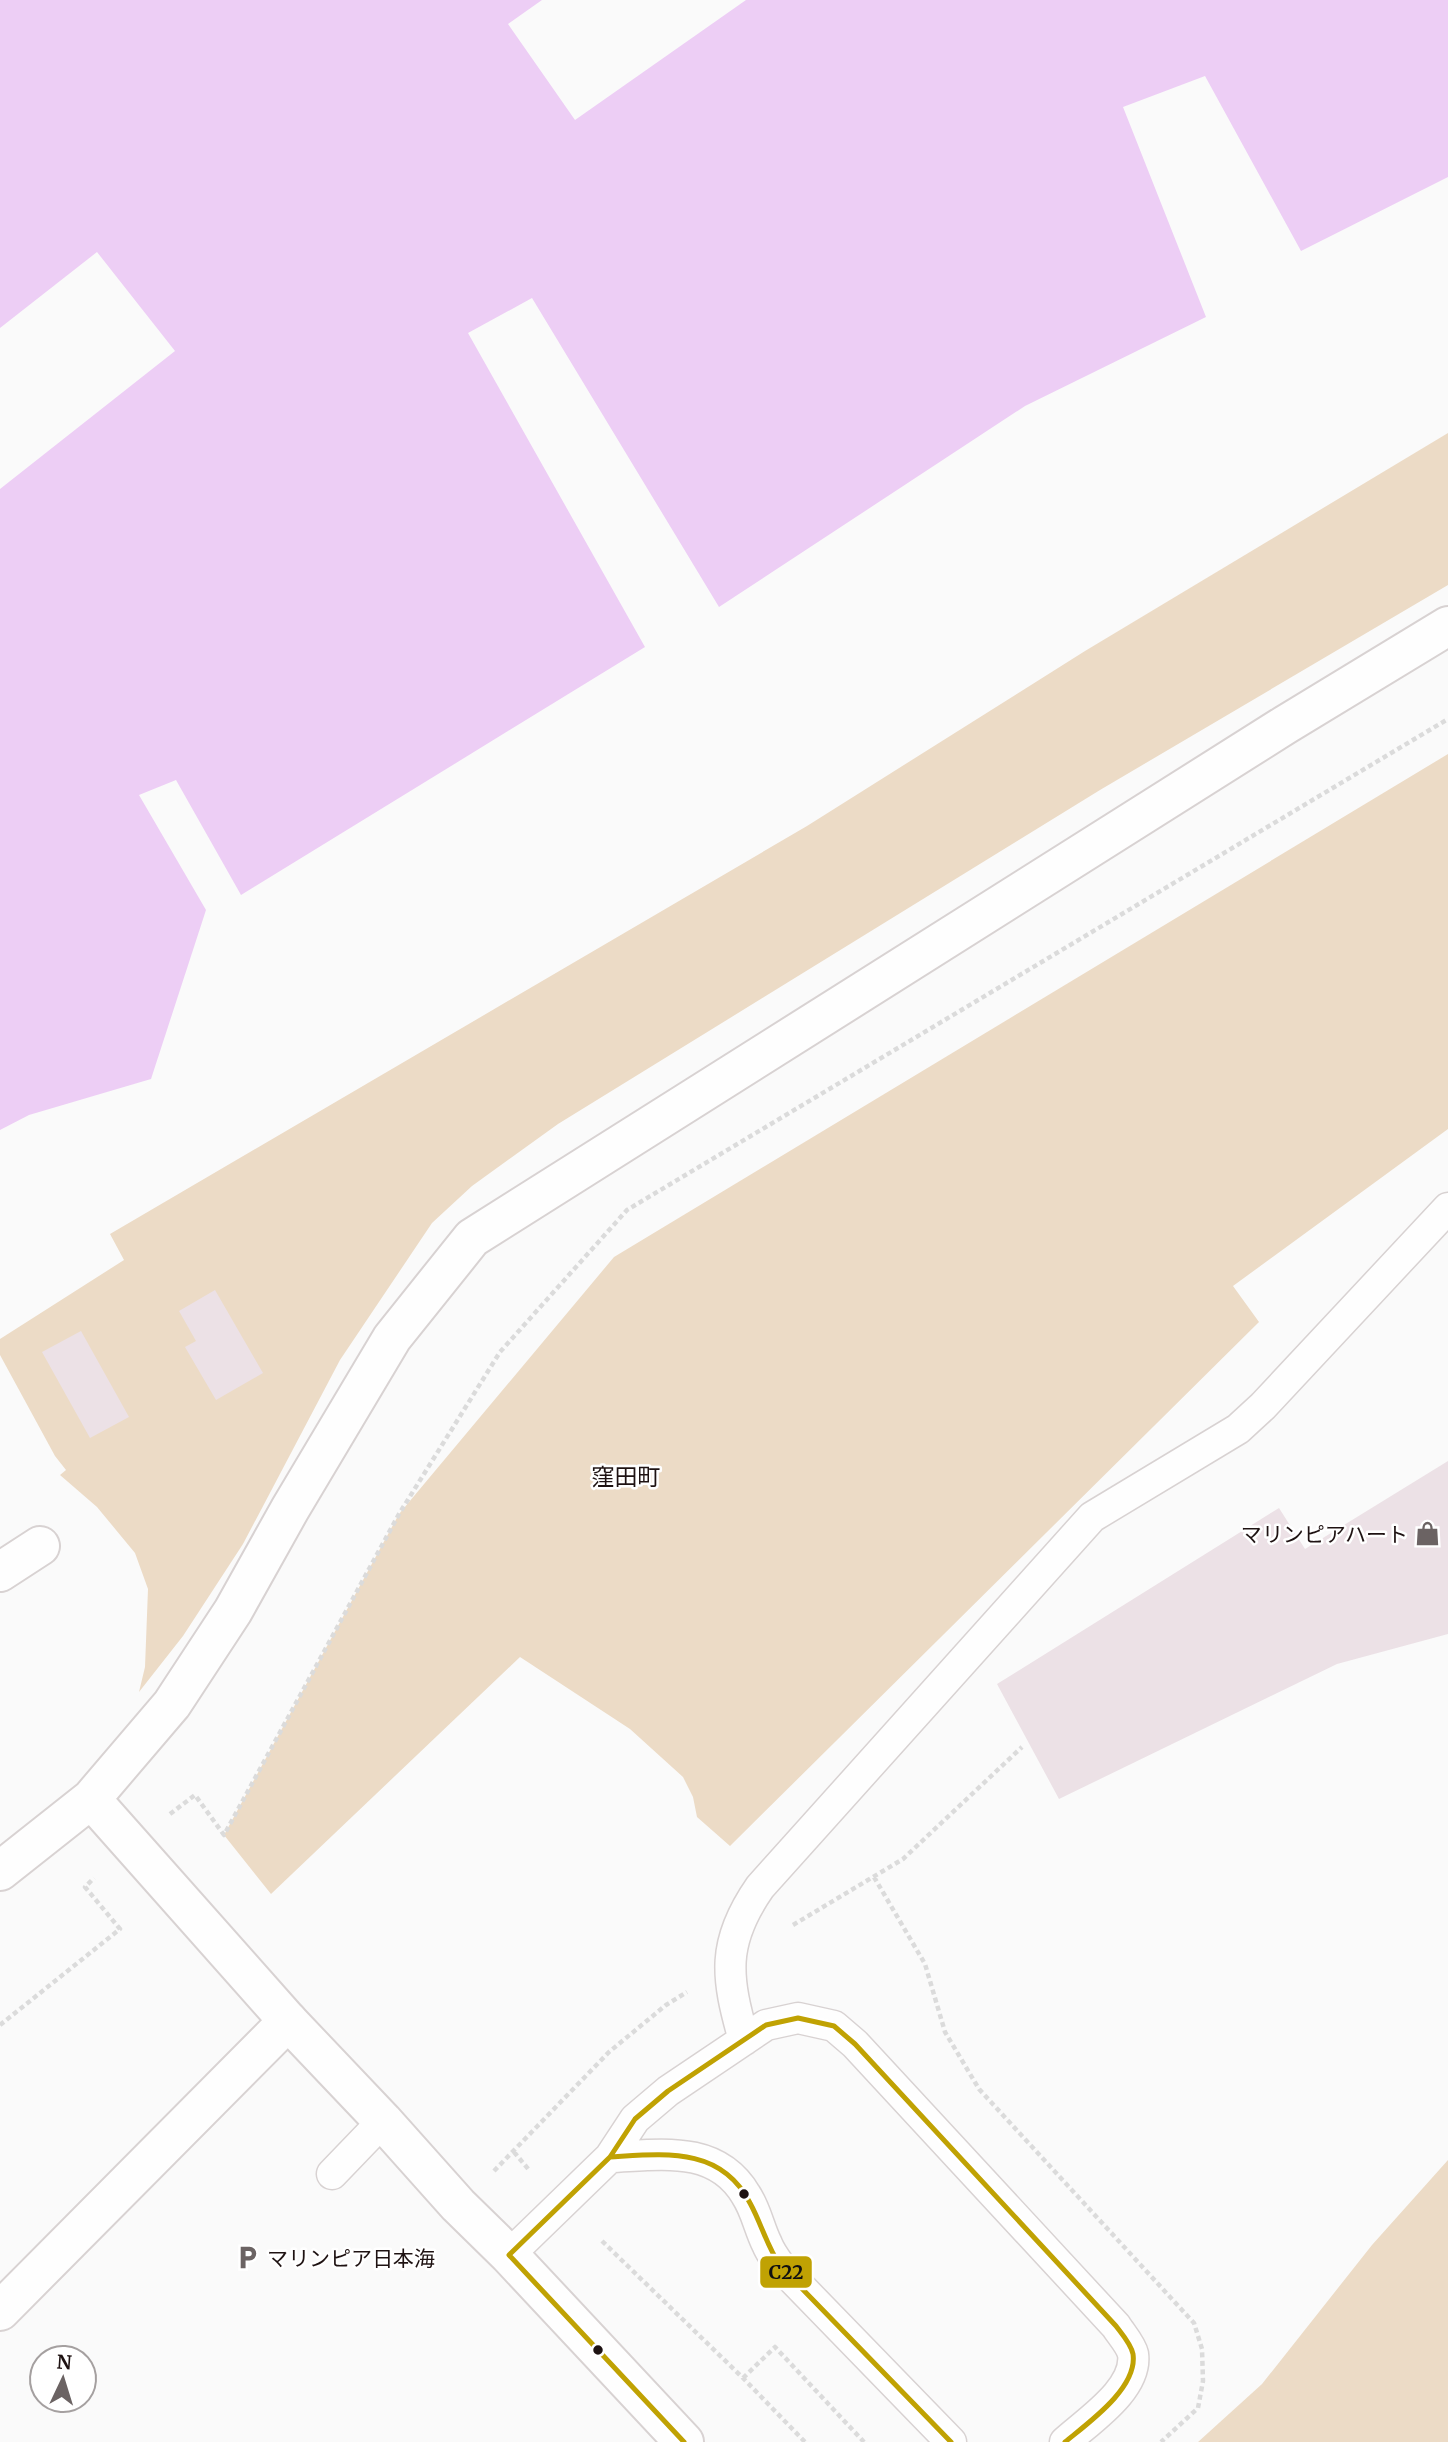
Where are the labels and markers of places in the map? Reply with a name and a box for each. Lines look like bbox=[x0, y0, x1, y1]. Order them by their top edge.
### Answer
shop icon: マリンピアハート bbox=[1414, 1520, 1442, 1548]
place label: マリンピアハート bbox=[1241, 1521, 1408, 1548]
unlabelled marker bbox=[737, 2187, 751, 2201]
parking icon: マリンピア日本海 bbox=[233, 2244, 261, 2272]
place label: マリンピア日本海 bbox=[267, 2245, 435, 2272]
unlabelled marker bbox=[591, 2343, 605, 2357]

